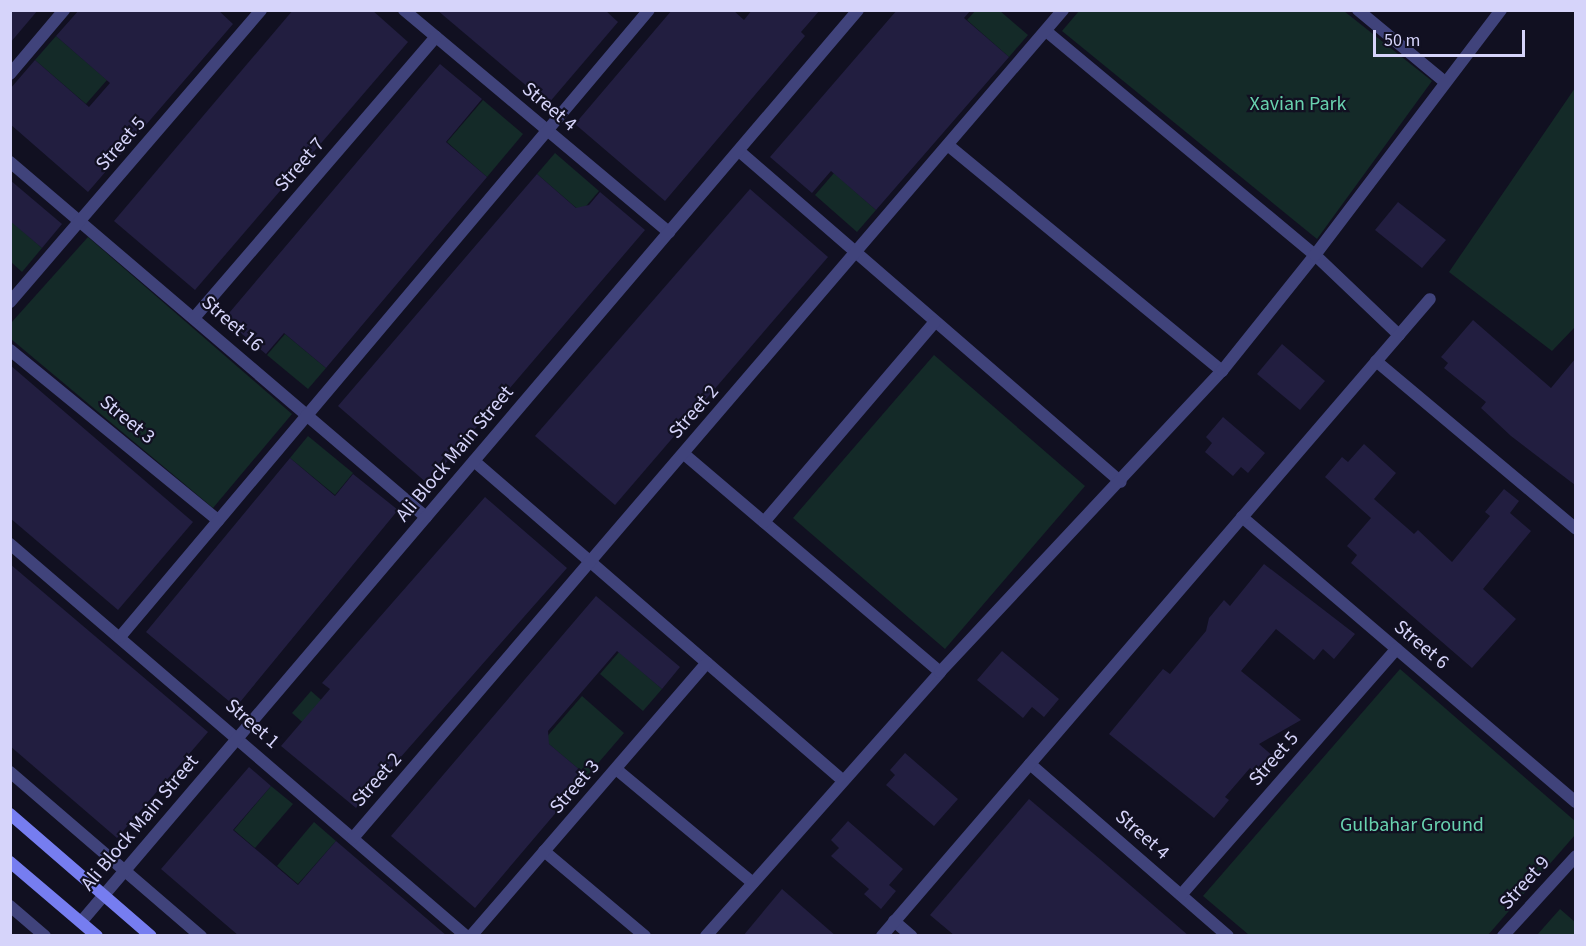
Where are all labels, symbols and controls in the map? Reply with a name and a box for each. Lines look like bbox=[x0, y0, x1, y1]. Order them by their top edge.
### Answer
scale bar bbox=[1376, 18, 1528, 56]
text: 50 m bbox=[1384, 28, 1420, 53]
street label: Street 4 bbox=[517, 77, 581, 137]
park label: Xavian Park bbox=[1250, 92, 1346, 116]
street label: Street 5 bbox=[91, 112, 151, 176]
street label: Street 7 bbox=[270, 133, 330, 197]
street label: Street 16 bbox=[196, 291, 268, 357]
street label: Street 2 bbox=[664, 380, 724, 444]
street label: Ali Block Main Street bbox=[391, 381, 519, 527]
street label: Street 3 bbox=[95, 391, 159, 449]
street label: Street 6 bbox=[1389, 615, 1453, 675]
street label: Street 1 bbox=[220, 694, 284, 754]
street label: Street 5 bbox=[1244, 727, 1304, 791]
street label: Street 2 bbox=[347, 748, 407, 812]
street label: Ali Block Main Street bbox=[76, 750, 204, 896]
street label: Street 3 bbox=[545, 755, 605, 819]
street label: Street 4 bbox=[1110, 805, 1174, 865]
park label: Gulbahar Ground bbox=[1340, 813, 1484, 837]
street label: Street 9 bbox=[1495, 851, 1555, 915]

